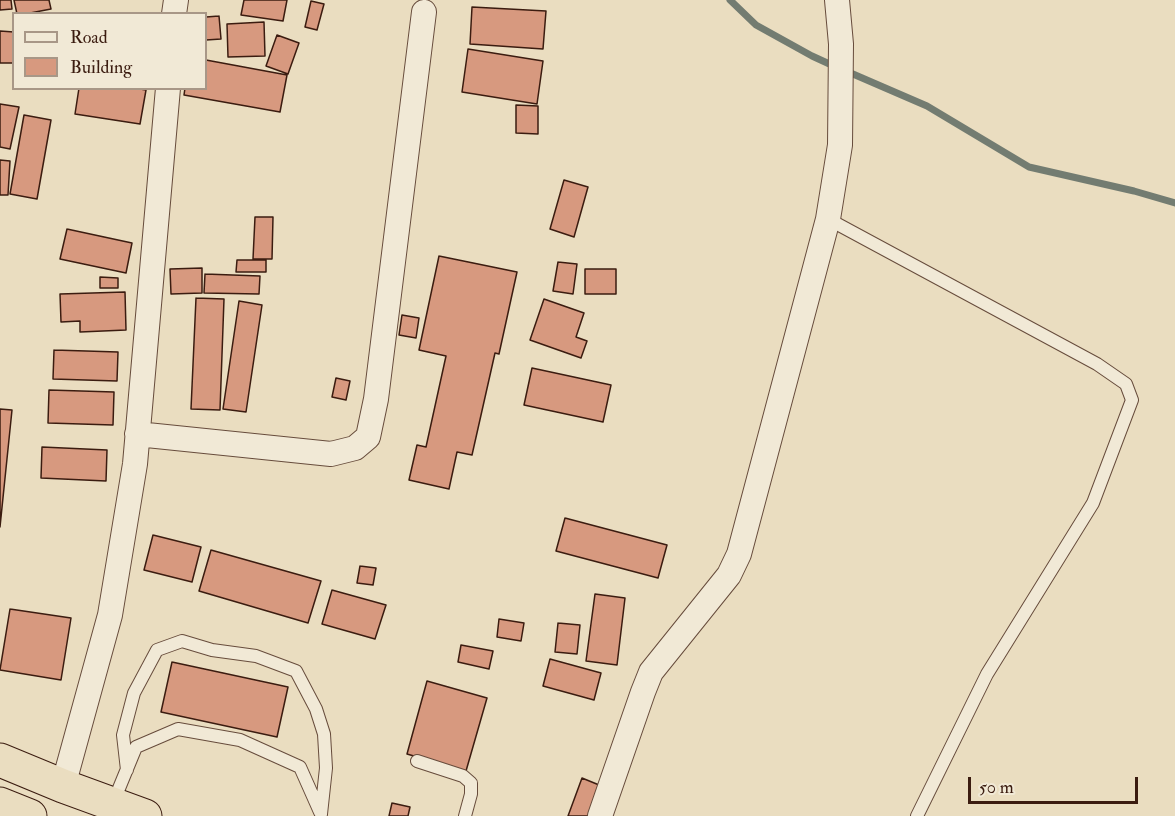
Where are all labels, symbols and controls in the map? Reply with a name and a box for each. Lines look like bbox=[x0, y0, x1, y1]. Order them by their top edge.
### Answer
legend bbox=[12, 12, 207, 90]
text: Road bbox=[70, 26, 108, 49]
text: Building bbox=[70, 56, 132, 79]
scale bar bbox=[971, 765, 1140, 803]
text: 50 m bbox=[979, 776, 1014, 799]

